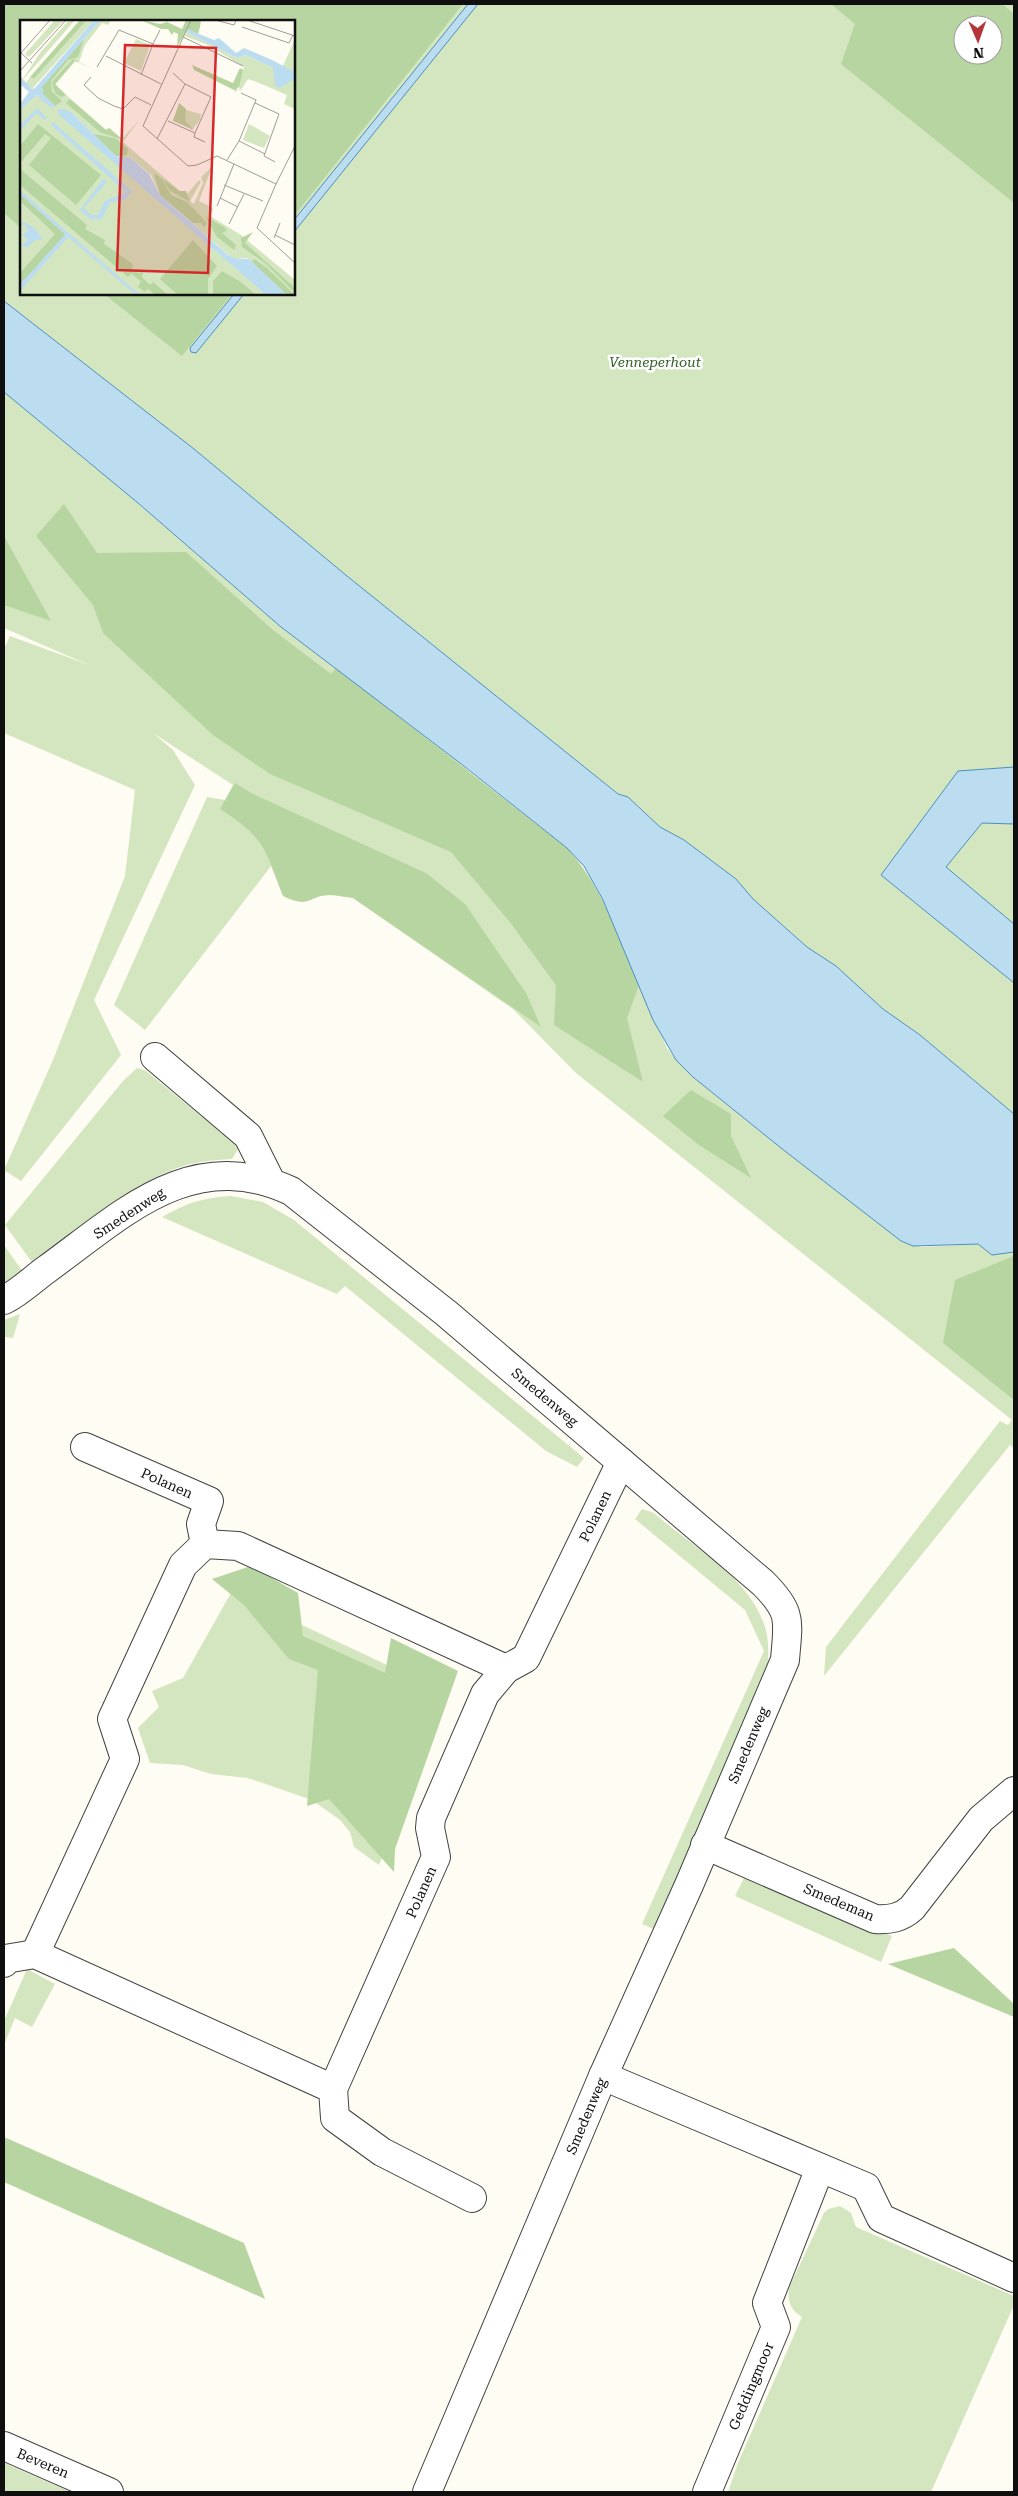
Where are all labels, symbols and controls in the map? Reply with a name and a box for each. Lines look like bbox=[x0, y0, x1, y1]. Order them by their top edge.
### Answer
north arrow bbox=[953, 15, 1003, 65]
inset map bbox=[20, 20, 295, 295]
text: N bbox=[973, 45, 984, 61]
park label: Venneperhout bbox=[609, 354, 702, 370]
street label: Smedenweg bbox=[90, 1184, 168, 1242]
street label: Smedenweg bbox=[509, 1365, 581, 1429]
street label: Polanen bbox=[139, 1465, 195, 1501]
street label: Polanen bbox=[576, 1488, 614, 1544]
street label: Smedenweg bbox=[725, 1704, 771, 1786]
street label: Polanen bbox=[403, 1864, 439, 1920]
street label: Smedeman bbox=[801, 1880, 877, 1924]
street label: Smedenweg bbox=[563, 2075, 609, 2157]
street label: Geddingmoor bbox=[725, 2339, 777, 2432]
street label: Beveren bbox=[15, 2445, 71, 2481]

